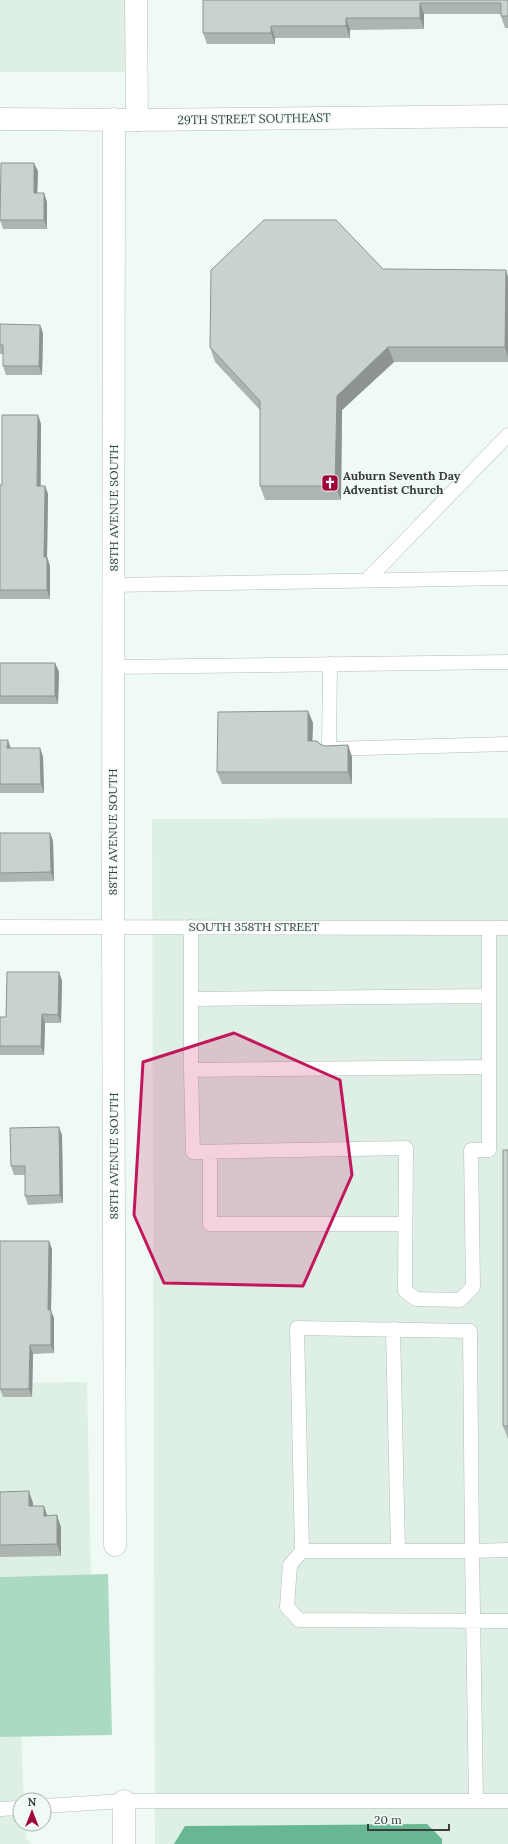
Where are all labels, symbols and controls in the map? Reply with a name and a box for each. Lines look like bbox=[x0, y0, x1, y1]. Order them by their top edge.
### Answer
street label: 29TH STREET SOUTHEAST bbox=[177, 110, 331, 127]
street label: 88TH AVENUE SOUTH bbox=[106, 444, 121, 572]
place label: Auburn Seventh Day Adventist Church bbox=[343, 468, 461, 497]
church icon: Auburn Seventh Day Adventist Church bbox=[320, 473, 340, 493]
street label: 88TH AVENUE SOUTH bbox=[105, 768, 120, 896]
street label: SOUTH 358TH STREET bbox=[189, 919, 319, 934]
street label: 88TH AVENUE SOUTH bbox=[106, 1092, 121, 1220]
north arrow bbox=[12, 1792, 52, 1832]
text: N bbox=[28, 1795, 37, 1809]
scale bar bbox=[368, 1806, 449, 1832]
text: 20 m bbox=[374, 1812, 402, 1827]

